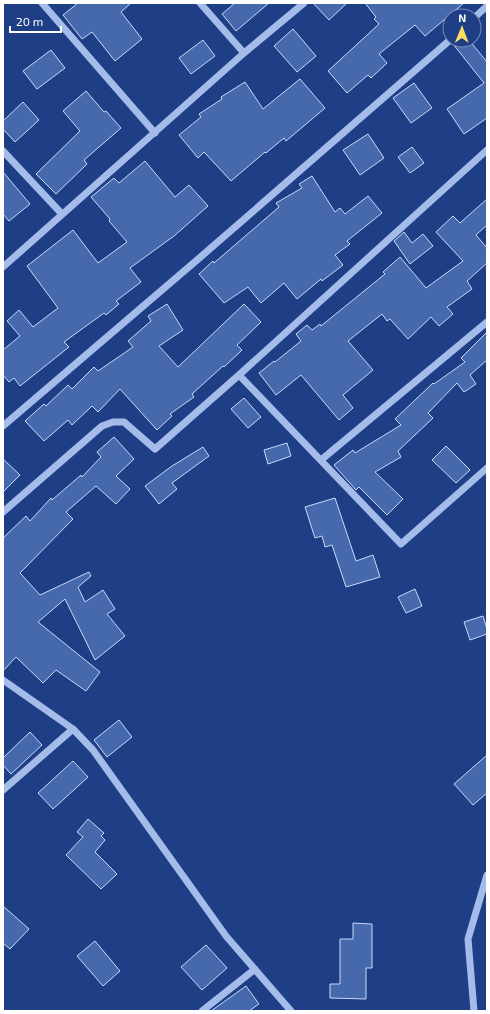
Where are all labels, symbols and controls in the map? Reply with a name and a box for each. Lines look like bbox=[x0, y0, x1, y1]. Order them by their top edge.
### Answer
scale bar bbox=[10, 8, 61, 34]
north arrow bbox=[442, 8, 482, 48]
text: N bbox=[458, 11, 466, 24]
text: 20 m bbox=[16, 14, 43, 28]

